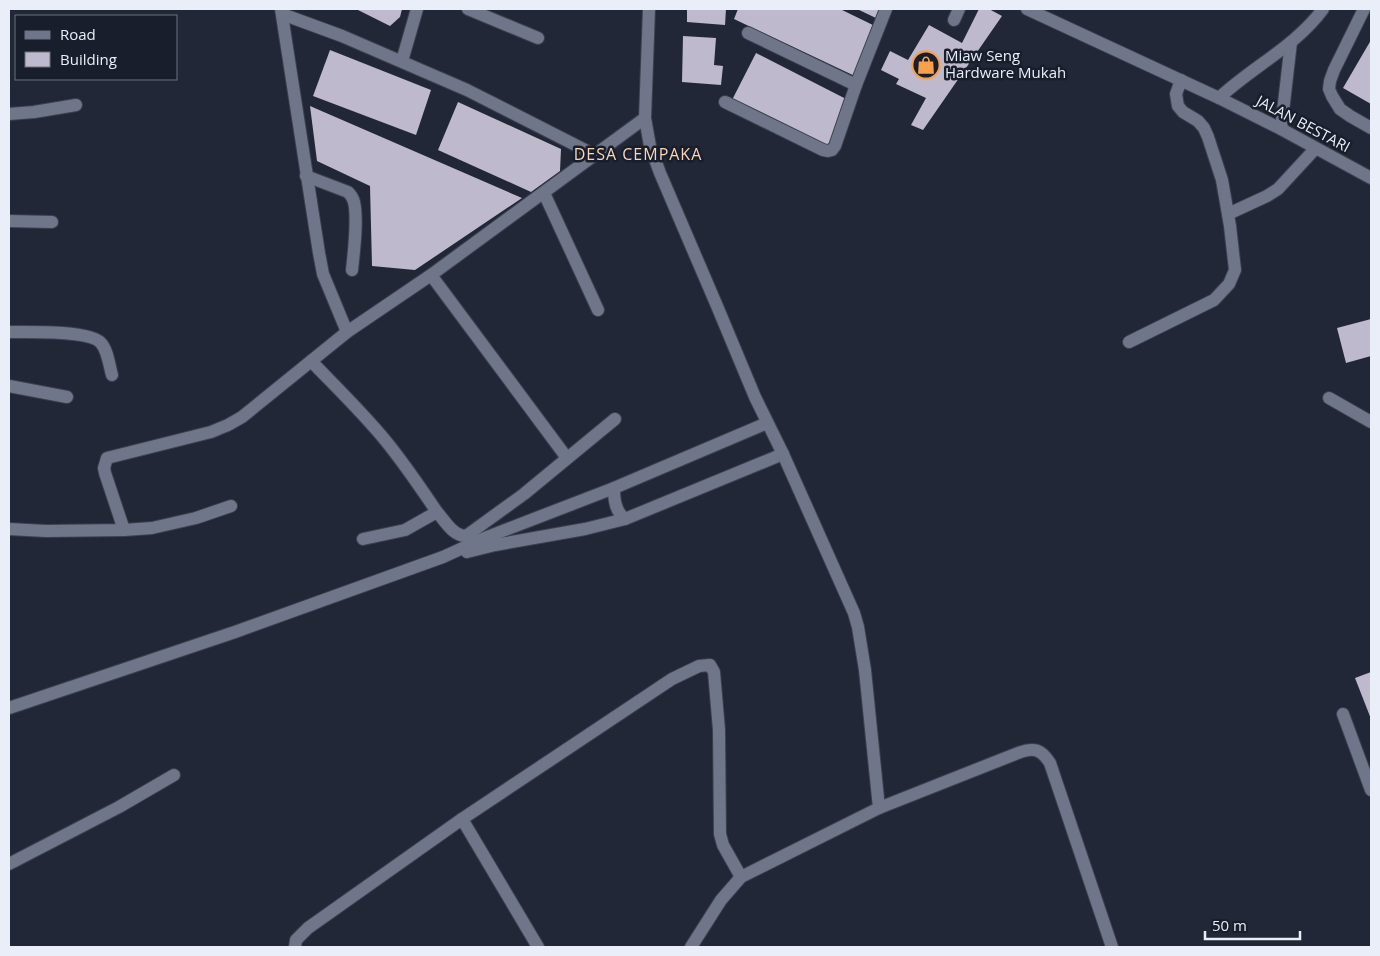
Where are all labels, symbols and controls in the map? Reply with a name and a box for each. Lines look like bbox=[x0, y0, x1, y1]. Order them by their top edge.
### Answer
legend bbox=[15, 15, 178, 80]
text: Road bbox=[60, 24, 96, 44]
place label: Miaw Seng Hardware Mukah bbox=[945, 45, 1066, 82]
text: Building bbox=[60, 49, 117, 69]
shop icon: Miaw Seng Hardware Mukah bbox=[911, 50, 941, 80]
street label: JALAN BESTARI bbox=[1251, 89, 1354, 156]
district label: DESA CEMPAKA bbox=[574, 143, 702, 165]
scale bar bbox=[1205, 908, 1300, 940]
text: 50 m bbox=[1212, 915, 1247, 935]

